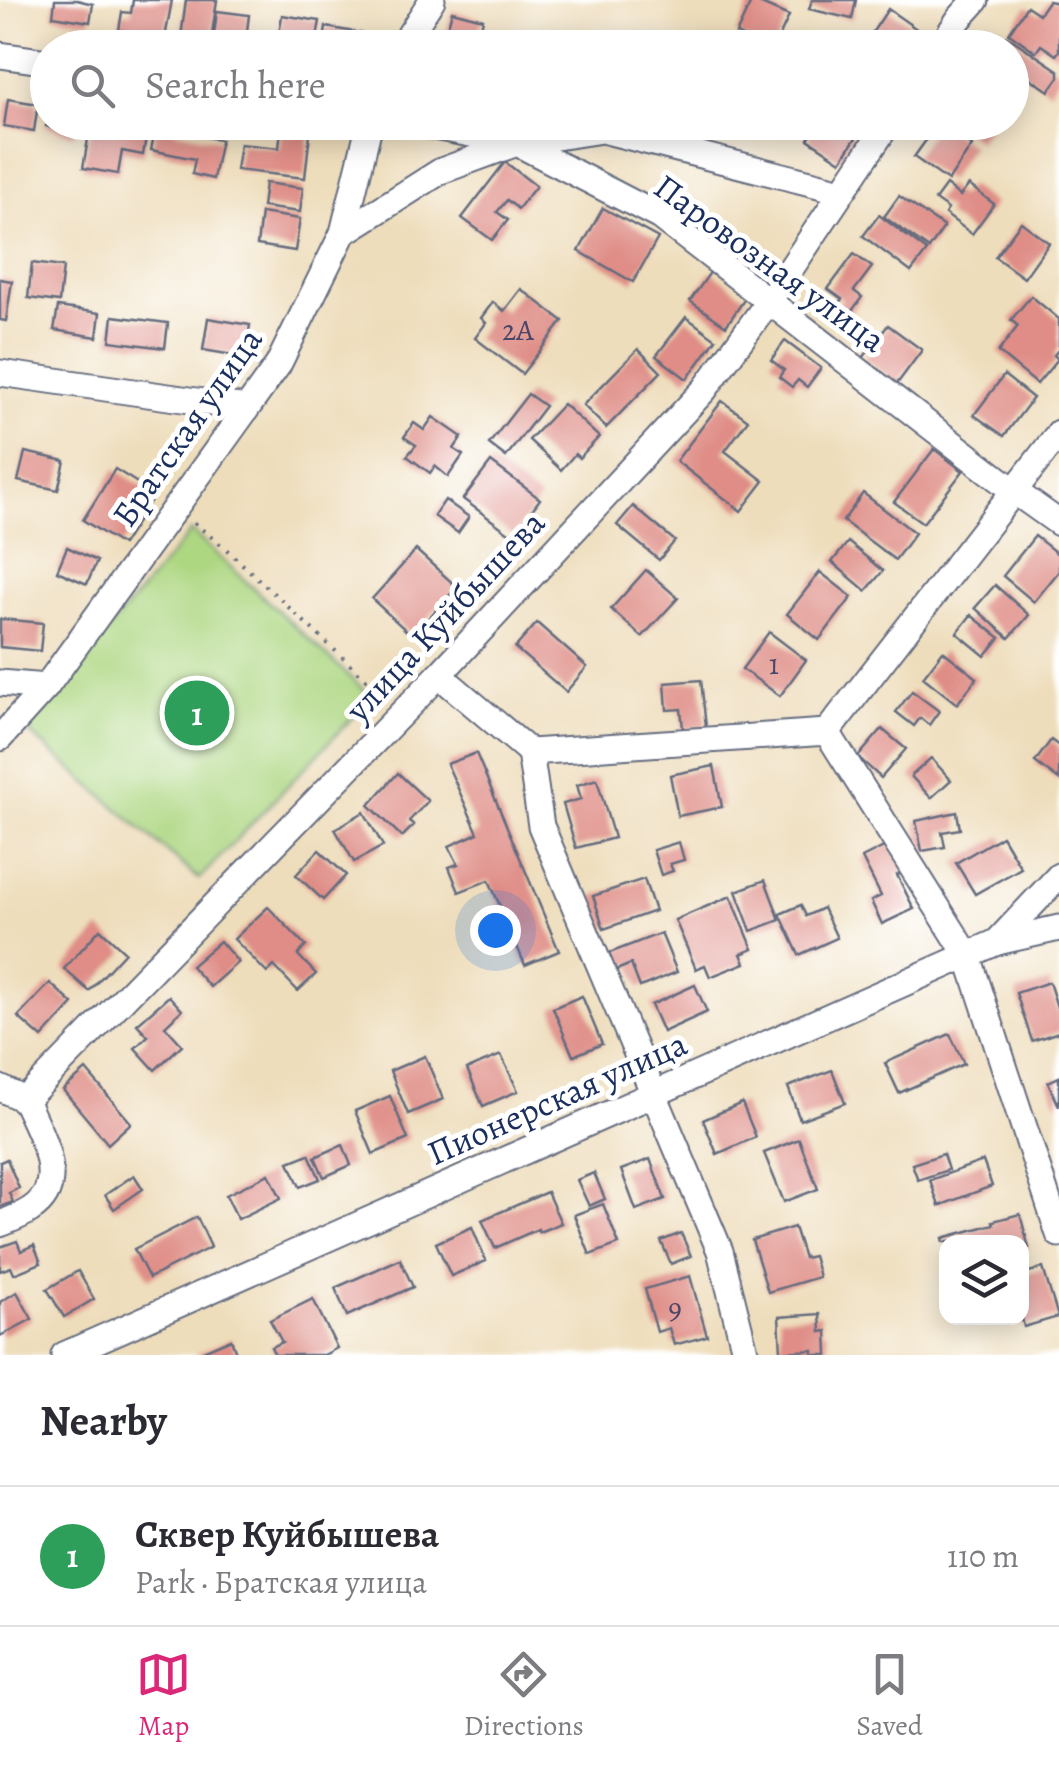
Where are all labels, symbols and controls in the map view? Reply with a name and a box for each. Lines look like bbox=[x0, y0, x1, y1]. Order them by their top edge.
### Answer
search box bbox=[30, 30, 1029, 140]
icon: search bbox=[65, 58, 120, 113]
text: Search here bbox=[145, 59, 326, 111]
street label: Паровозная улица bbox=[644, 163, 896, 363]
house number: 2А bbox=[502, 310, 534, 350]
street label: Братская улица bbox=[101, 318, 273, 536]
street label: улица Куйбышева bbox=[334, 500, 556, 733]
house number: 1 bbox=[769, 644, 779, 684]
pin: 1 bbox=[164, 676, 230, 750]
your location bbox=[470, 905, 521, 956]
street label: Пионерская улица bbox=[420, 1019, 694, 1177]
map controls bbox=[939, 1235, 1029, 1325]
button: layers bbox=[939, 1235, 1029, 1325]
house number: 9 bbox=[668, 1289, 682, 1329]
text: Nearby bbox=[40, 1392, 167, 1449]
text: Сквер Куйбышева bbox=[135, 1508, 439, 1560]
text: 1 bbox=[67, 1534, 78, 1578]
text: 110 m bbox=[947, 1534, 1019, 1578]
text: Park · Братская улица bbox=[135, 1560, 427, 1604]
tab: Map bbox=[136, 1647, 191, 1745]
tab: Directions bbox=[464, 1647, 584, 1745]
tab: Saved bbox=[856, 1647, 923, 1745]

